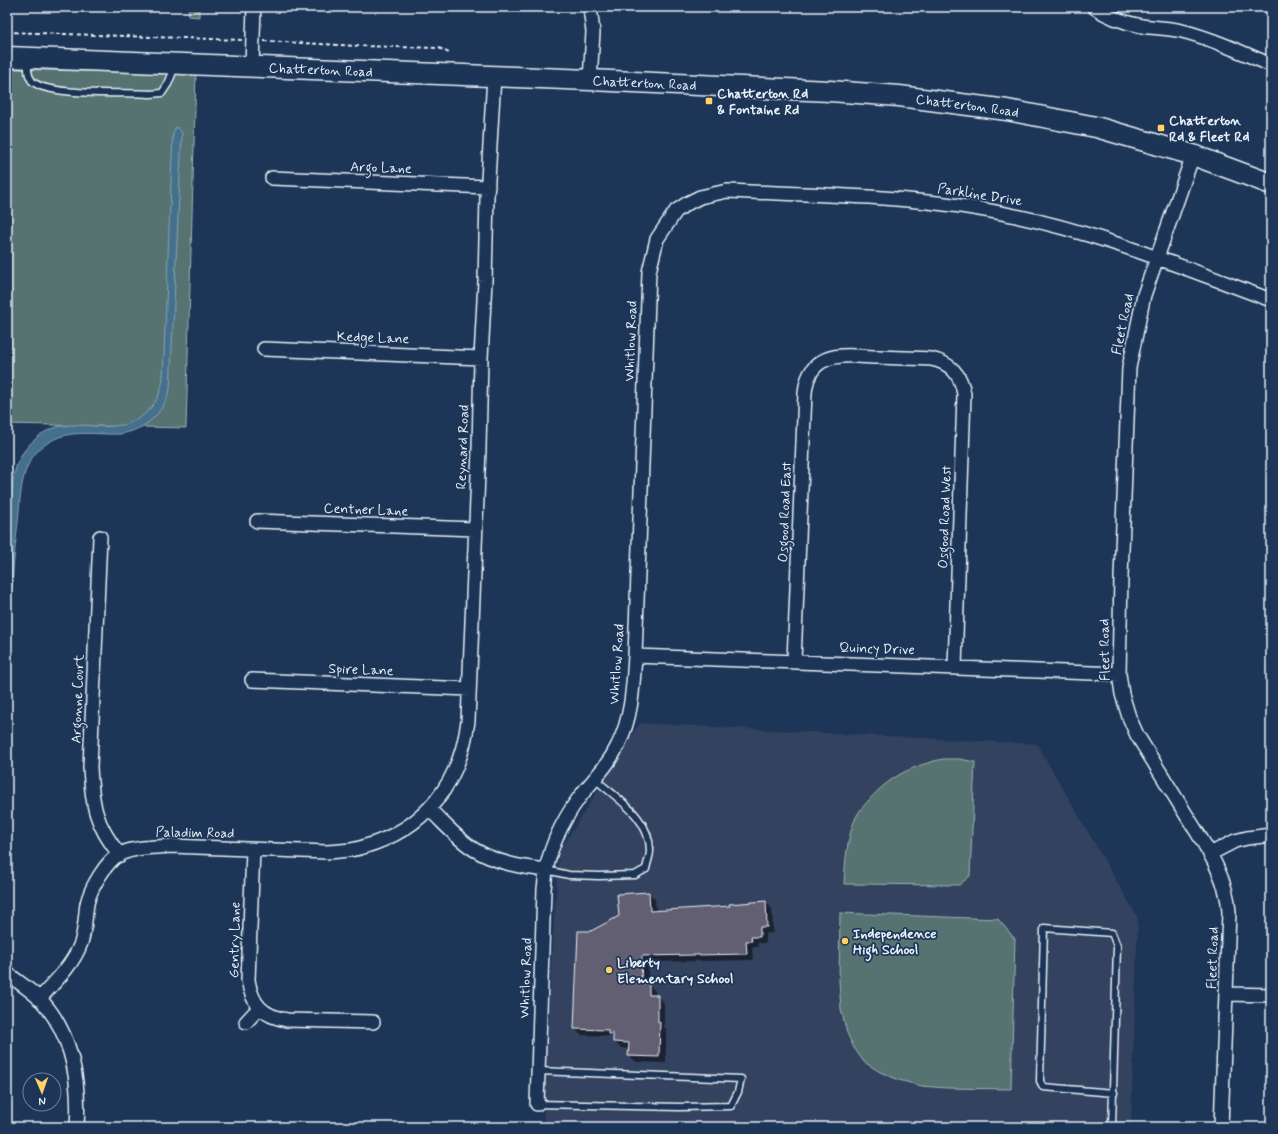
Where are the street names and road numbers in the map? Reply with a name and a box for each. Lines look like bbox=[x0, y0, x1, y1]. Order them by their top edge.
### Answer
street label: Chatterton Road bbox=[268, 59, 373, 81]
street label: Chatterton Road bbox=[592, 72, 697, 95]
street label: Chatterton Road bbox=[915, 90, 1020, 122]
street label: Argo Lane bbox=[350, 158, 412, 180]
street label: Parkline Drive bbox=[936, 179, 1024, 211]
street label: Fleet Road bbox=[1108, 292, 1138, 357]
street label: Whitlow Road bbox=[621, 300, 641, 382]
street label: Kedge Lane bbox=[336, 328, 410, 349]
street label: Reynard Road bbox=[453, 404, 473, 490]
street label: Osgood Road East bbox=[774, 461, 798, 563]
street label: Osgood Road West bbox=[934, 465, 958, 569]
street label: Centner Lane bbox=[323, 500, 409, 520]
street label: Fleet Road bbox=[1095, 619, 1115, 681]
street label: Whitlow Road bbox=[605, 623, 629, 705]
street label: Quincy Drive bbox=[839, 639, 915, 659]
street label: Argonne Court bbox=[67, 653, 91, 744]
street label: Spire Lane bbox=[328, 660, 394, 680]
street label: Paladim Road bbox=[155, 823, 235, 843]
street label: Gentry Lane bbox=[225, 902, 245, 978]
street label: Fleet Road bbox=[1203, 927, 1223, 989]
street label: Whitlow Road bbox=[516, 937, 536, 1019]

